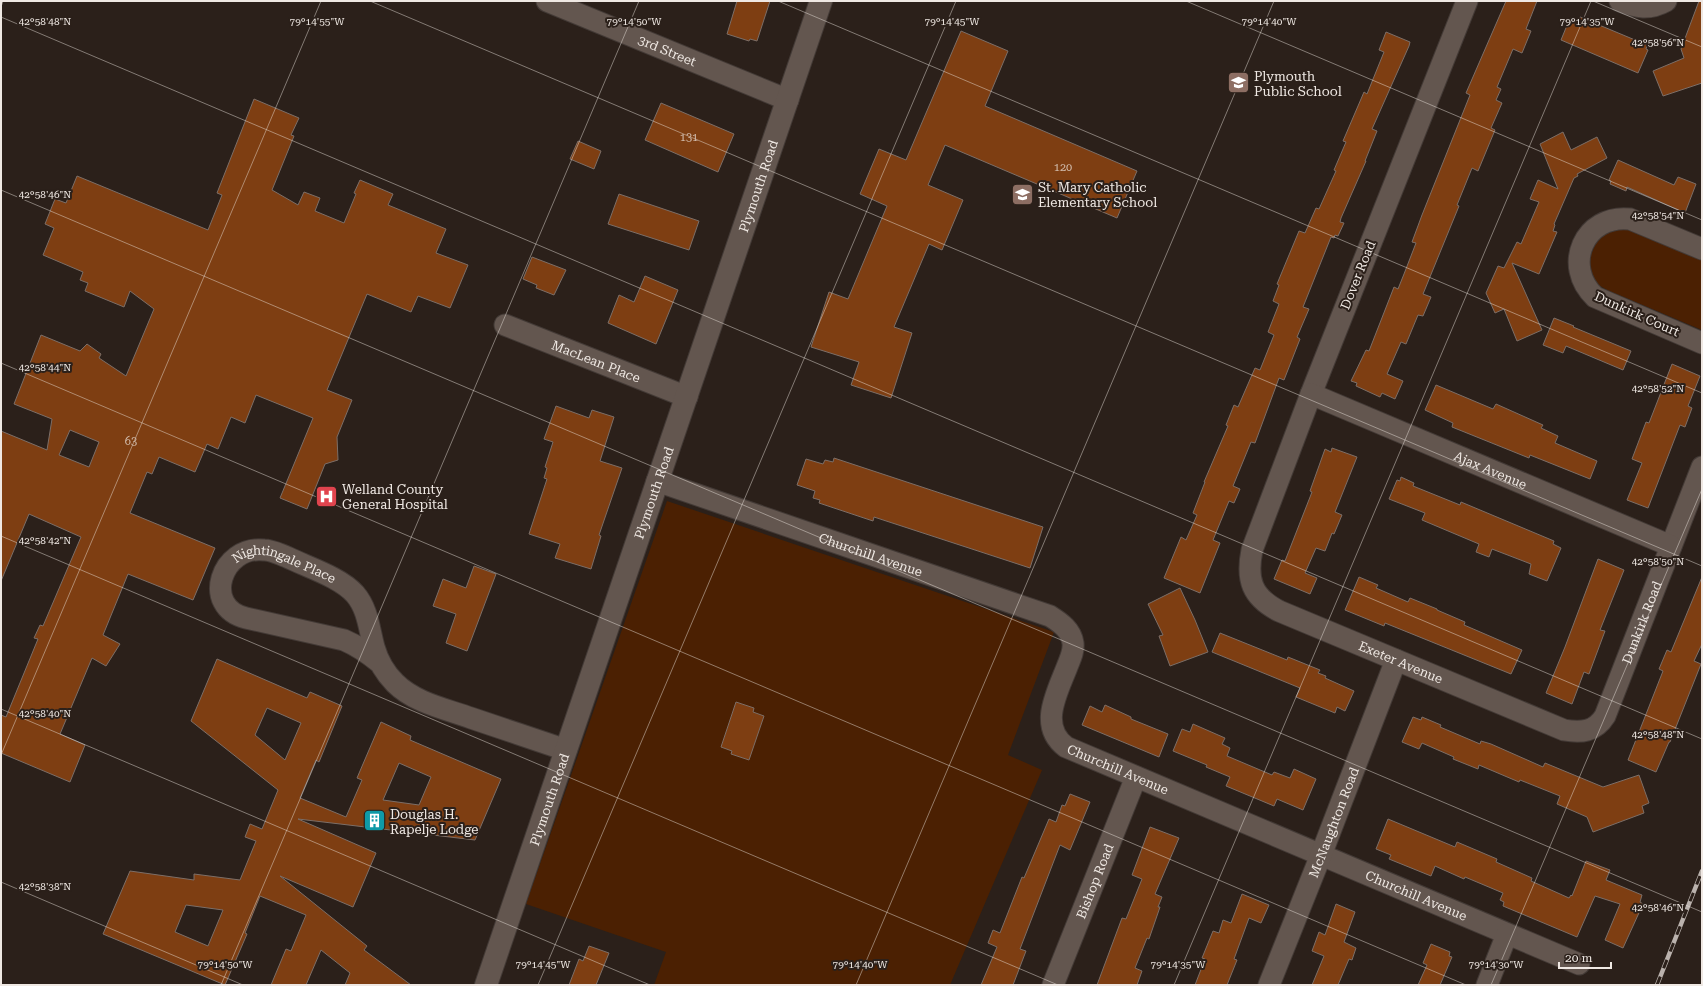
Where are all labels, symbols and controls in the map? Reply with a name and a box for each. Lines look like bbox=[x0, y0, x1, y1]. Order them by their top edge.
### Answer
text: 42°58'48"N bbox=[19, 16, 71, 27]
text: 79°14'55"W bbox=[290, 16, 345, 27]
text: 79°14'50"W bbox=[607, 16, 662, 27]
text: 79°14'45"W bbox=[925, 16, 980, 27]
text: 79°14'40"W bbox=[1242, 16, 1297, 27]
text: 79°14'35"W bbox=[1560, 16, 1615, 27]
street label: 3rd Street bbox=[636, 32, 699, 69]
text: 42°58'56"N bbox=[1632, 37, 1684, 48]
place label: Plymouth Public School bbox=[1254, 69, 1342, 99]
school or university icon: Plymouth Public School bbox=[1226, 70, 1252, 96]
house number: 131 bbox=[680, 131, 698, 144]
street label: Plymouth Road bbox=[735, 137, 781, 234]
house number: 120 bbox=[1054, 161, 1072, 174]
place label: St. Mary Catholic Elementary School bbox=[1038, 180, 1157, 210]
school or university icon: St. Mary Catholic Elementary School bbox=[1009, 181, 1035, 207]
text: 42°58'46"N bbox=[19, 189, 71, 200]
text: 42°58'54"N bbox=[1632, 210, 1684, 221]
street label: Dover Road bbox=[1337, 238, 1379, 312]
street label: Dunkirk Court bbox=[1592, 289, 1682, 340]
street label: MacLean Place bbox=[550, 337, 643, 385]
text: 42°58'44"N bbox=[19, 362, 71, 373]
text: 42°58'52"N bbox=[1632, 383, 1684, 394]
house number: 63 bbox=[125, 435, 137, 448]
street label: Plymouth Road bbox=[631, 444, 676, 541]
street label: Ajax Avenue bbox=[1452, 448, 1529, 492]
place label: Welland County General Hospital bbox=[342, 482, 448, 512]
hospital icon: Welland County General Hospital bbox=[314, 483, 340, 509]
street label: Churchill Avenue bbox=[817, 530, 925, 579]
text: 42°58'42"N bbox=[19, 535, 71, 546]
street label: Nightingale Place bbox=[229, 542, 339, 586]
text: 42°58'50"N bbox=[1632, 556, 1684, 567]
street label: Dunkirk Road bbox=[1619, 578, 1665, 666]
street label: Exeter Avenue bbox=[1356, 638, 1445, 686]
text: 42°58'40"N bbox=[19, 708, 71, 719]
text: 42°58'48"N bbox=[1632, 729, 1684, 740]
street label: Churchill Avenue bbox=[1065, 741, 1171, 797]
street label: Plymouth Road bbox=[527, 751, 572, 848]
street label: McNaughton Road bbox=[1305, 764, 1362, 880]
place label: Douglas H. Rapelje Lodge bbox=[390, 807, 478, 837]
building icon: Douglas H. Rapelje Lodge bbox=[361, 808, 387, 834]
street label: Bishop Road bbox=[1073, 841, 1116, 921]
street label: Churchill Avenue bbox=[1363, 867, 1469, 923]
text: 42°58'38"N bbox=[19, 881, 71, 892]
text: 42°58'46"N bbox=[1632, 902, 1684, 913]
scale bar bbox=[1559, 944, 1611, 970]
text: 20 m bbox=[1565, 951, 1592, 965]
text: 79°14'50"W bbox=[198, 959, 253, 970]
text: 79°14'45"W bbox=[516, 959, 571, 970]
text: 79°14'40"W bbox=[833, 959, 888, 970]
text: 79°14'35"W bbox=[1151, 959, 1206, 970]
text: 79°14'30"W bbox=[1469, 959, 1524, 970]

